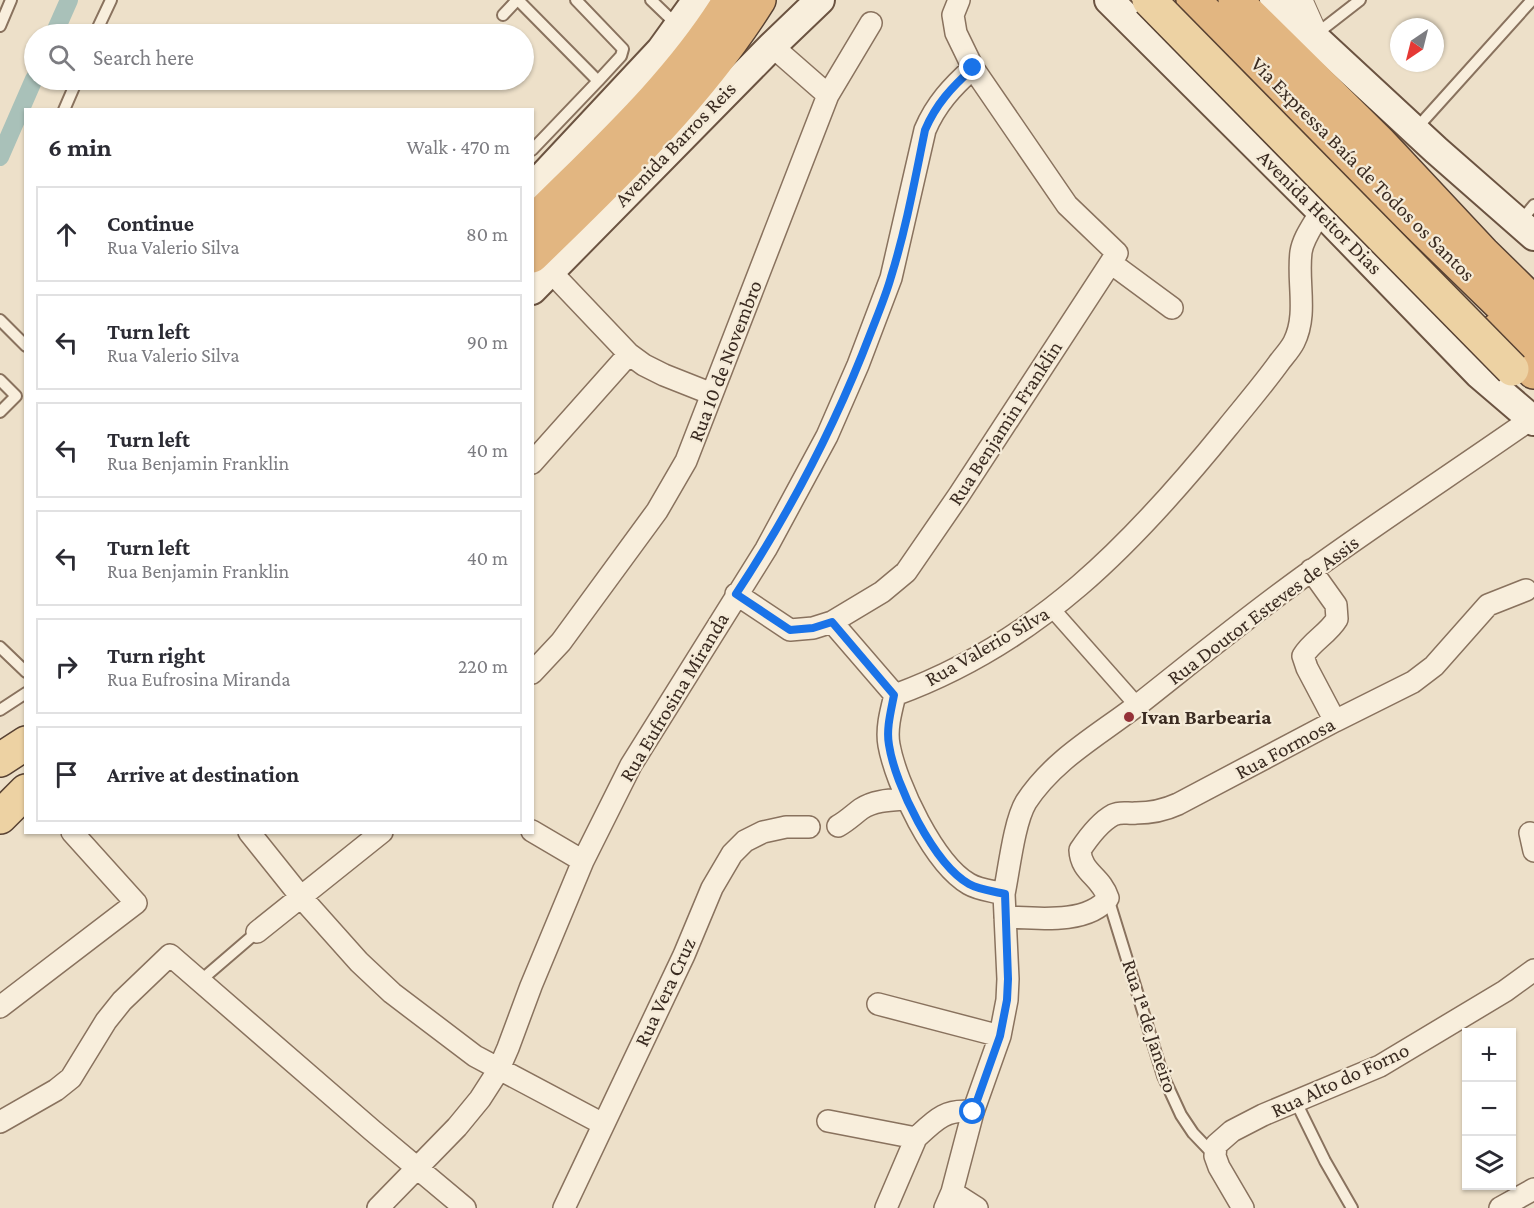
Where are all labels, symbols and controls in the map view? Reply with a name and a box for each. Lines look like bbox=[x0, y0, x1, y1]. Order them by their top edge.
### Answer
north arrow bbox=[1390, 18, 1444, 72]
search box bbox=[24, 24, 534, 90]
icon: search bbox=[45, 41, 78, 74]
text: Search here bbox=[93, 45, 194, 70]
street label: Via Expressa Baía de Todos os Santos bbox=[1246, 52, 1480, 286]
route end bbox=[959, 54, 985, 80]
street label: Avenida Barros Reis bbox=[609, 77, 741, 211]
text: 6 min bbox=[48, 133, 112, 162]
text: Walk · 470 m bbox=[406, 136, 510, 158]
street label: Avenida Heitor Dias bbox=[1253, 145, 1387, 279]
text: Continue bbox=[107, 211, 194, 236]
icon: ahead bbox=[50, 218, 83, 251]
text: 80 m bbox=[466, 223, 508, 245]
text: Rua Valerio Silva bbox=[107, 236, 239, 258]
street label: Rua 10 de Novembro bbox=[683, 277, 767, 445]
text: Turn left bbox=[107, 319, 190, 344]
icon: left bbox=[50, 326, 83, 359]
text: 90 m bbox=[467, 331, 508, 353]
street label: Rua Benjamin Franklin bbox=[943, 336, 1067, 510]
text: Rua Valerio Silva bbox=[107, 344, 239, 366]
text: Turn left bbox=[107, 427, 190, 452]
icon: left bbox=[50, 434, 83, 467]
text: 40 m bbox=[467, 439, 508, 461]
text: Rua Benjamin Franklin bbox=[107, 452, 289, 474]
street label: Rua Doutor Esteves de Assis bbox=[1163, 530, 1363, 690]
text: Turn left bbox=[107, 535, 190, 560]
icon: left bbox=[50, 542, 83, 575]
text: 40 m bbox=[467, 547, 508, 569]
text: Rua Benjamin Franklin bbox=[107, 560, 289, 582]
street label: Rua Valerio Silva bbox=[921, 601, 1053, 691]
street label: Rua Eufrosina Miranda bbox=[614, 608, 734, 786]
text: Turn right bbox=[107, 643, 205, 668]
icon: right bbox=[50, 650, 83, 683]
text: 220 m bbox=[458, 655, 508, 677]
text: Rua Eufrosina Miranda bbox=[107, 668, 290, 690]
place label: Ivan Barbearia bbox=[1141, 705, 1272, 729]
marker: Ivan Barbearia bbox=[1122, 710, 1136, 724]
street label: Rua Formosa bbox=[1231, 712, 1339, 784]
icon: arrive bbox=[50, 758, 83, 791]
text: Arrive at destination bbox=[107, 762, 299, 787]
street label: Rua Vera Cruz bbox=[629, 934, 701, 1050]
street label: Rua 1ª de Janeiro bbox=[1117, 956, 1183, 1096]
map controls bbox=[1462, 1028, 1516, 1190]
button: + bbox=[1462, 1028, 1516, 1082]
street label: Rua Alto do Forno bbox=[1267, 1037, 1413, 1123]
button: − bbox=[1462, 1082, 1516, 1136]
route start bbox=[959, 1098, 985, 1124]
button: layers bbox=[1462, 1136, 1516, 1190]

